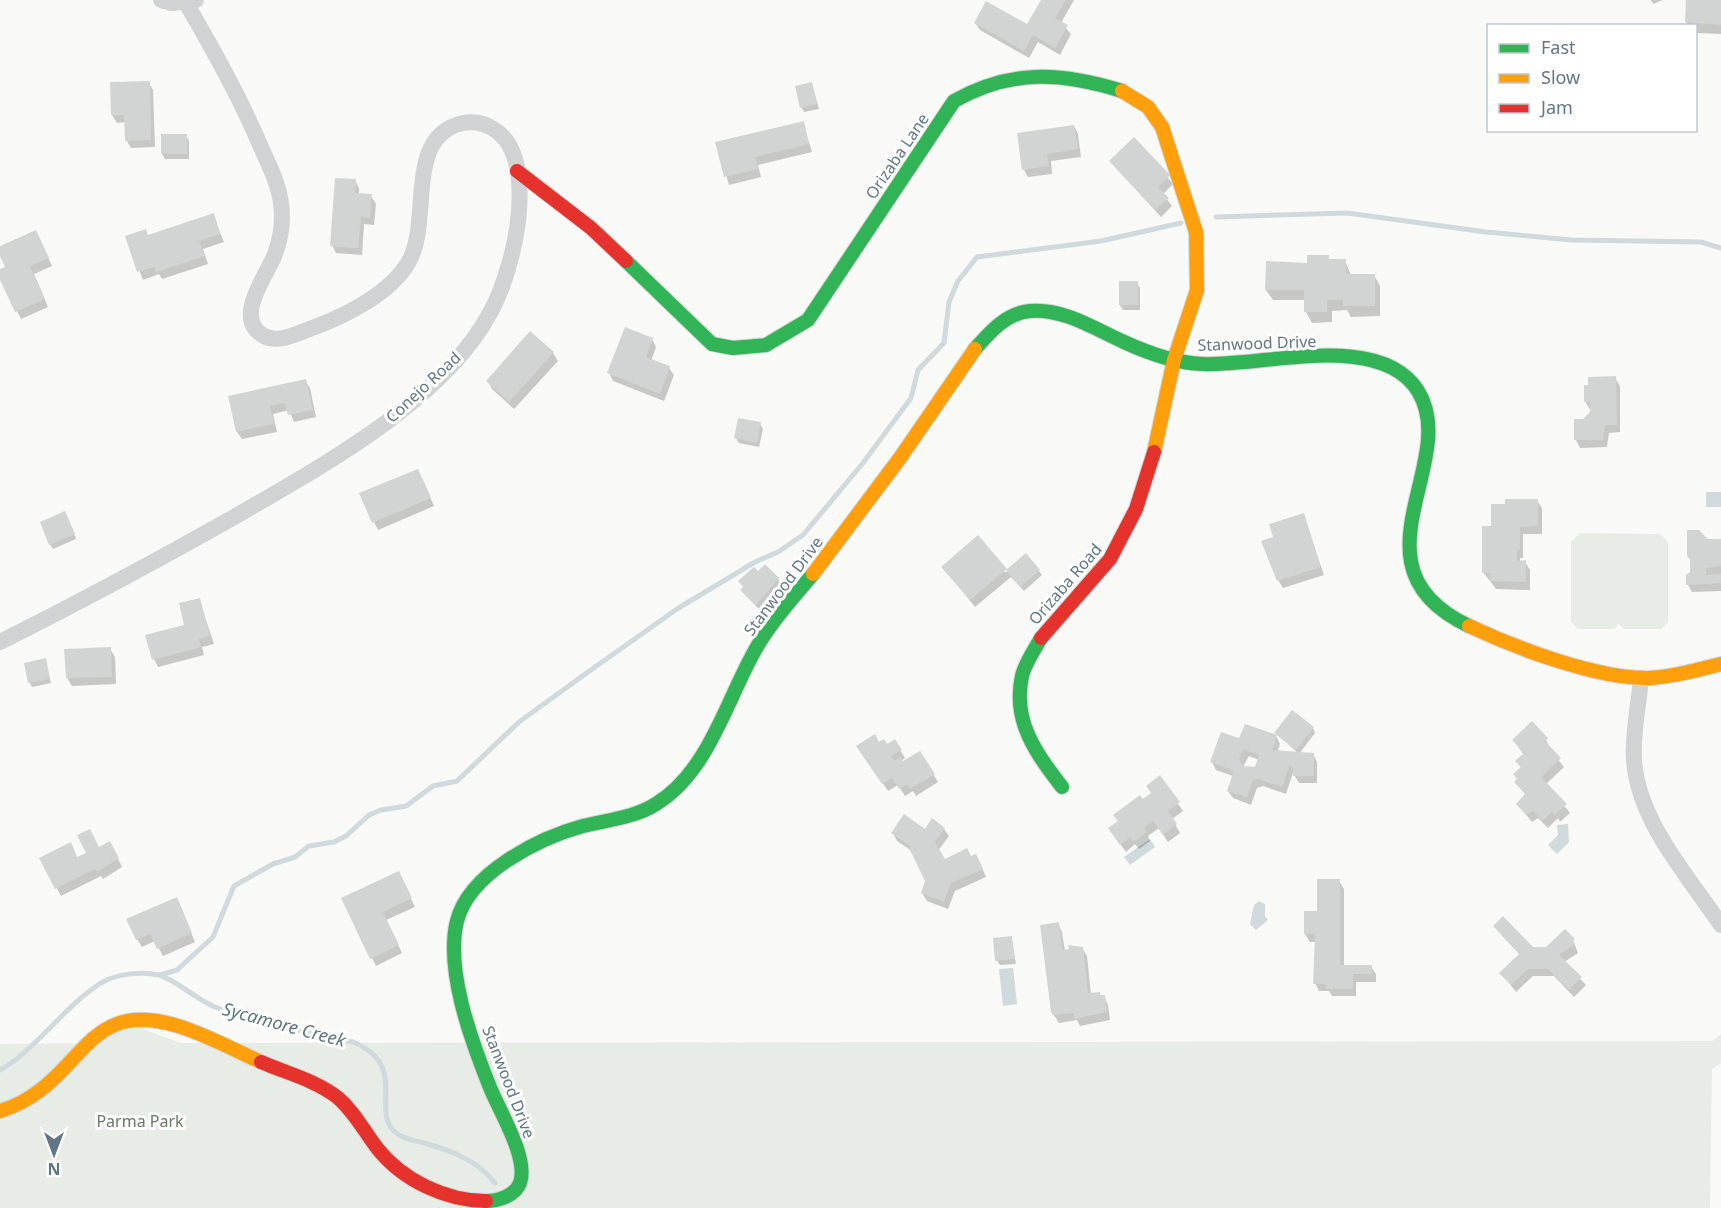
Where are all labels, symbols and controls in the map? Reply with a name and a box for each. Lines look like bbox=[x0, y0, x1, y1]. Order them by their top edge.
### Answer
legend bbox=[1487, 24, 1697, 132]
text: Fast bbox=[1541, 35, 1576, 59]
text: Slow bbox=[1541, 65, 1580, 89]
text: Jam bbox=[1539, 95, 1573, 119]
street label: Orizaba Lane bbox=[860, 109, 934, 203]
street label: Stanwood Drive bbox=[1197, 330, 1317, 356]
street label: Conejo Road bbox=[381, 347, 465, 427]
street label: Stanwood Drive bbox=[738, 532, 828, 640]
street label: Orizaba Road bbox=[1024, 539, 1106, 629]
water label: Sycamore Creek bbox=[220, 996, 349, 1052]
street label: Stanwood Drive bbox=[477, 1023, 541, 1141]
park label: Parma Park bbox=[96, 1110, 184, 1132]
north arrow bbox=[24, 1124, 84, 1184]
text: N bbox=[47, 1158, 61, 1180]

